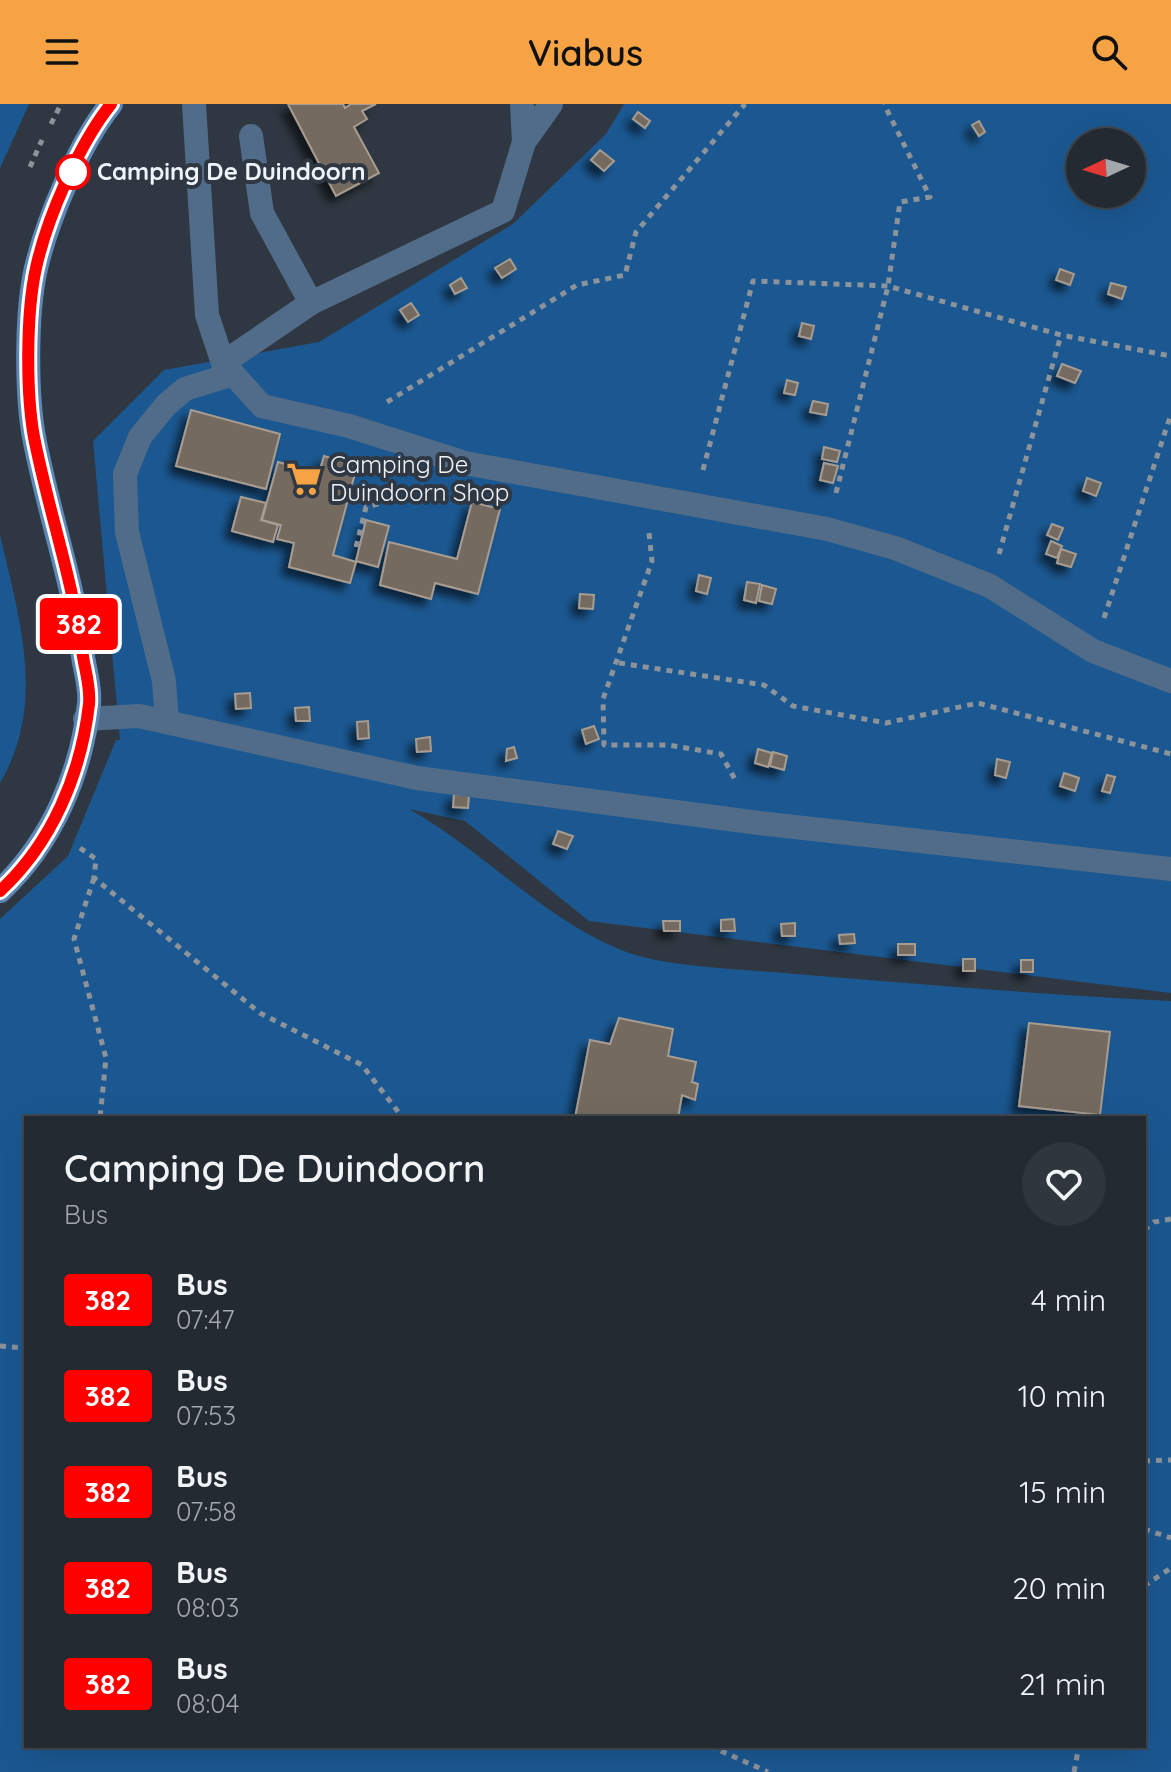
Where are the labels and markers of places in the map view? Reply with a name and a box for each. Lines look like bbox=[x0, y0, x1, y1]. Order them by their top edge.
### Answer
marker: Camping De Duindoorn bbox=[56, 155, 90, 189]
place label: Camping De Duindoorn bbox=[97, 156, 366, 186]
place label: Camping De Duindoorn Shop bbox=[330, 449, 509, 507]
supermarket icon: Camping De Duindoorn Shop bbox=[285, 460, 323, 498]

